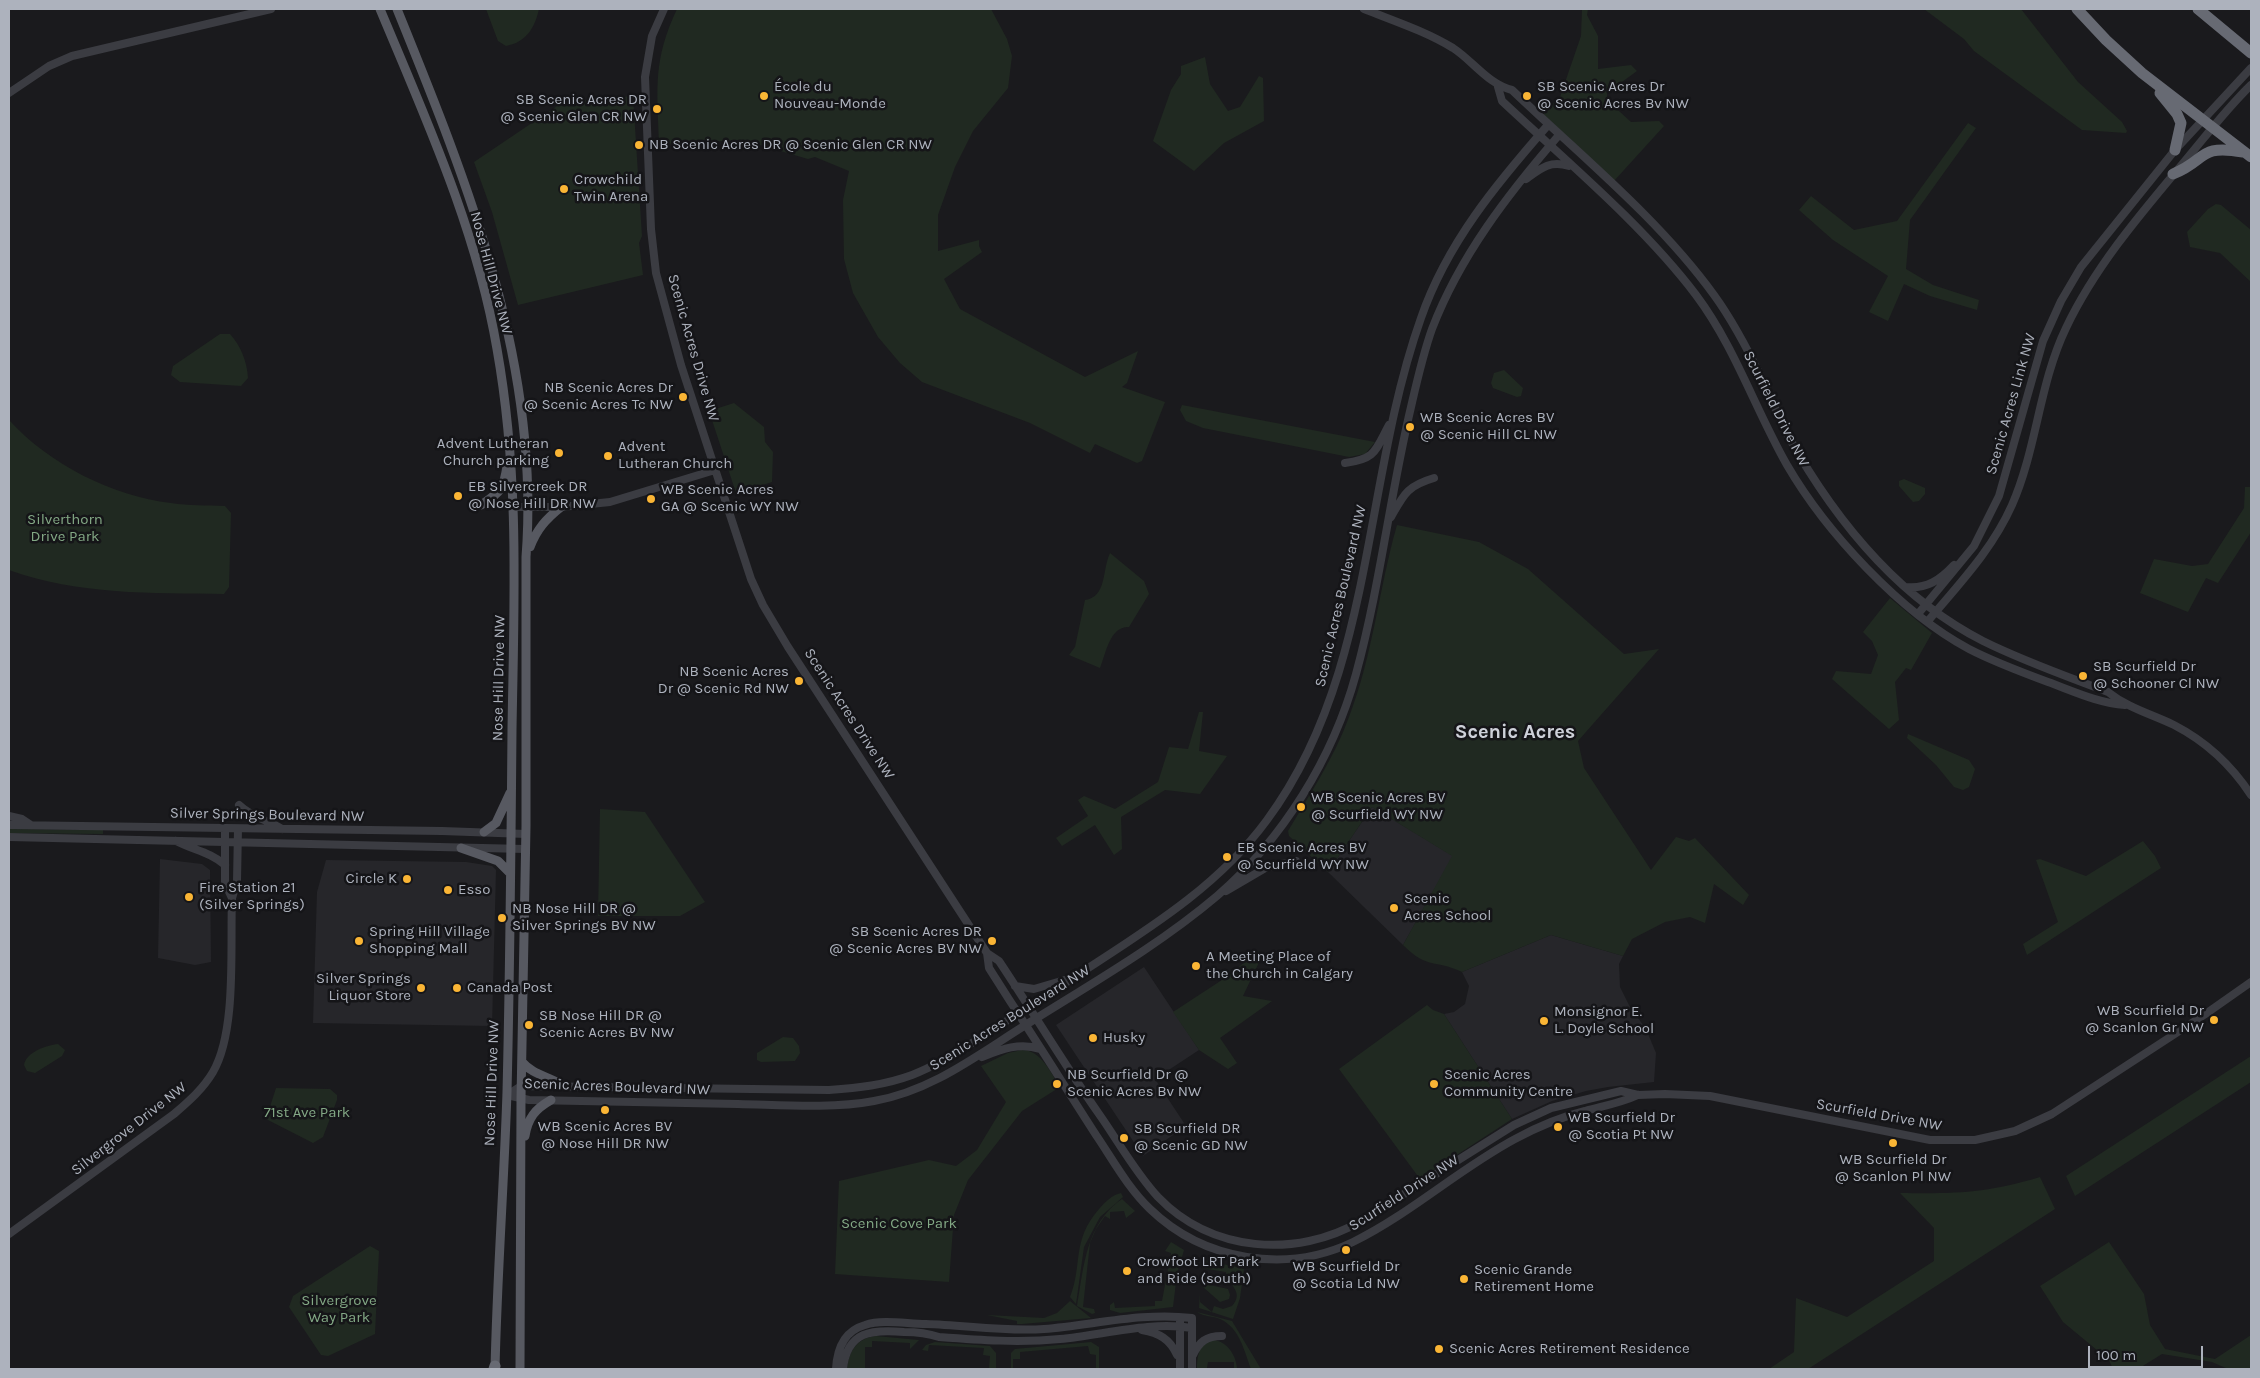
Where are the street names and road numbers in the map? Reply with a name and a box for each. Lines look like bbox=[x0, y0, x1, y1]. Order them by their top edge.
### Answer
street label: Nose Hill Drive NW bbox=[466, 210, 516, 336]
street label: Scenic Acres Drive NW bbox=[663, 272, 723, 424]
street label: Scenic Acres Link NW bbox=[1982, 331, 2040, 477]
street label: Scurfield Drive NW bbox=[1739, 348, 1813, 470]
street label: Scenic Acres Boulevard NW bbox=[1311, 503, 1371, 689]
street label: Nose Hill Drive NW bbox=[489, 615, 509, 741]
street label: Scenic Acres Drive NW bbox=[800, 645, 898, 783]
street label: Silver Springs Boulevard NW bbox=[170, 804, 364, 826]
street label: Scenic Acres Boulevard NW bbox=[926, 961, 1094, 1075]
street label: Nose Hill Drive NW bbox=[481, 1020, 503, 1146]
street label: Scenic Acres Boulevard NW bbox=[524, 1075, 710, 1099]
street label: Silvergrove Drive NW bbox=[68, 1078, 190, 1180]
street label: Scurfield Drive NW bbox=[1815, 1095, 1943, 1135]
street label: Scurfield Drive NW bbox=[1346, 1151, 1462, 1235]

